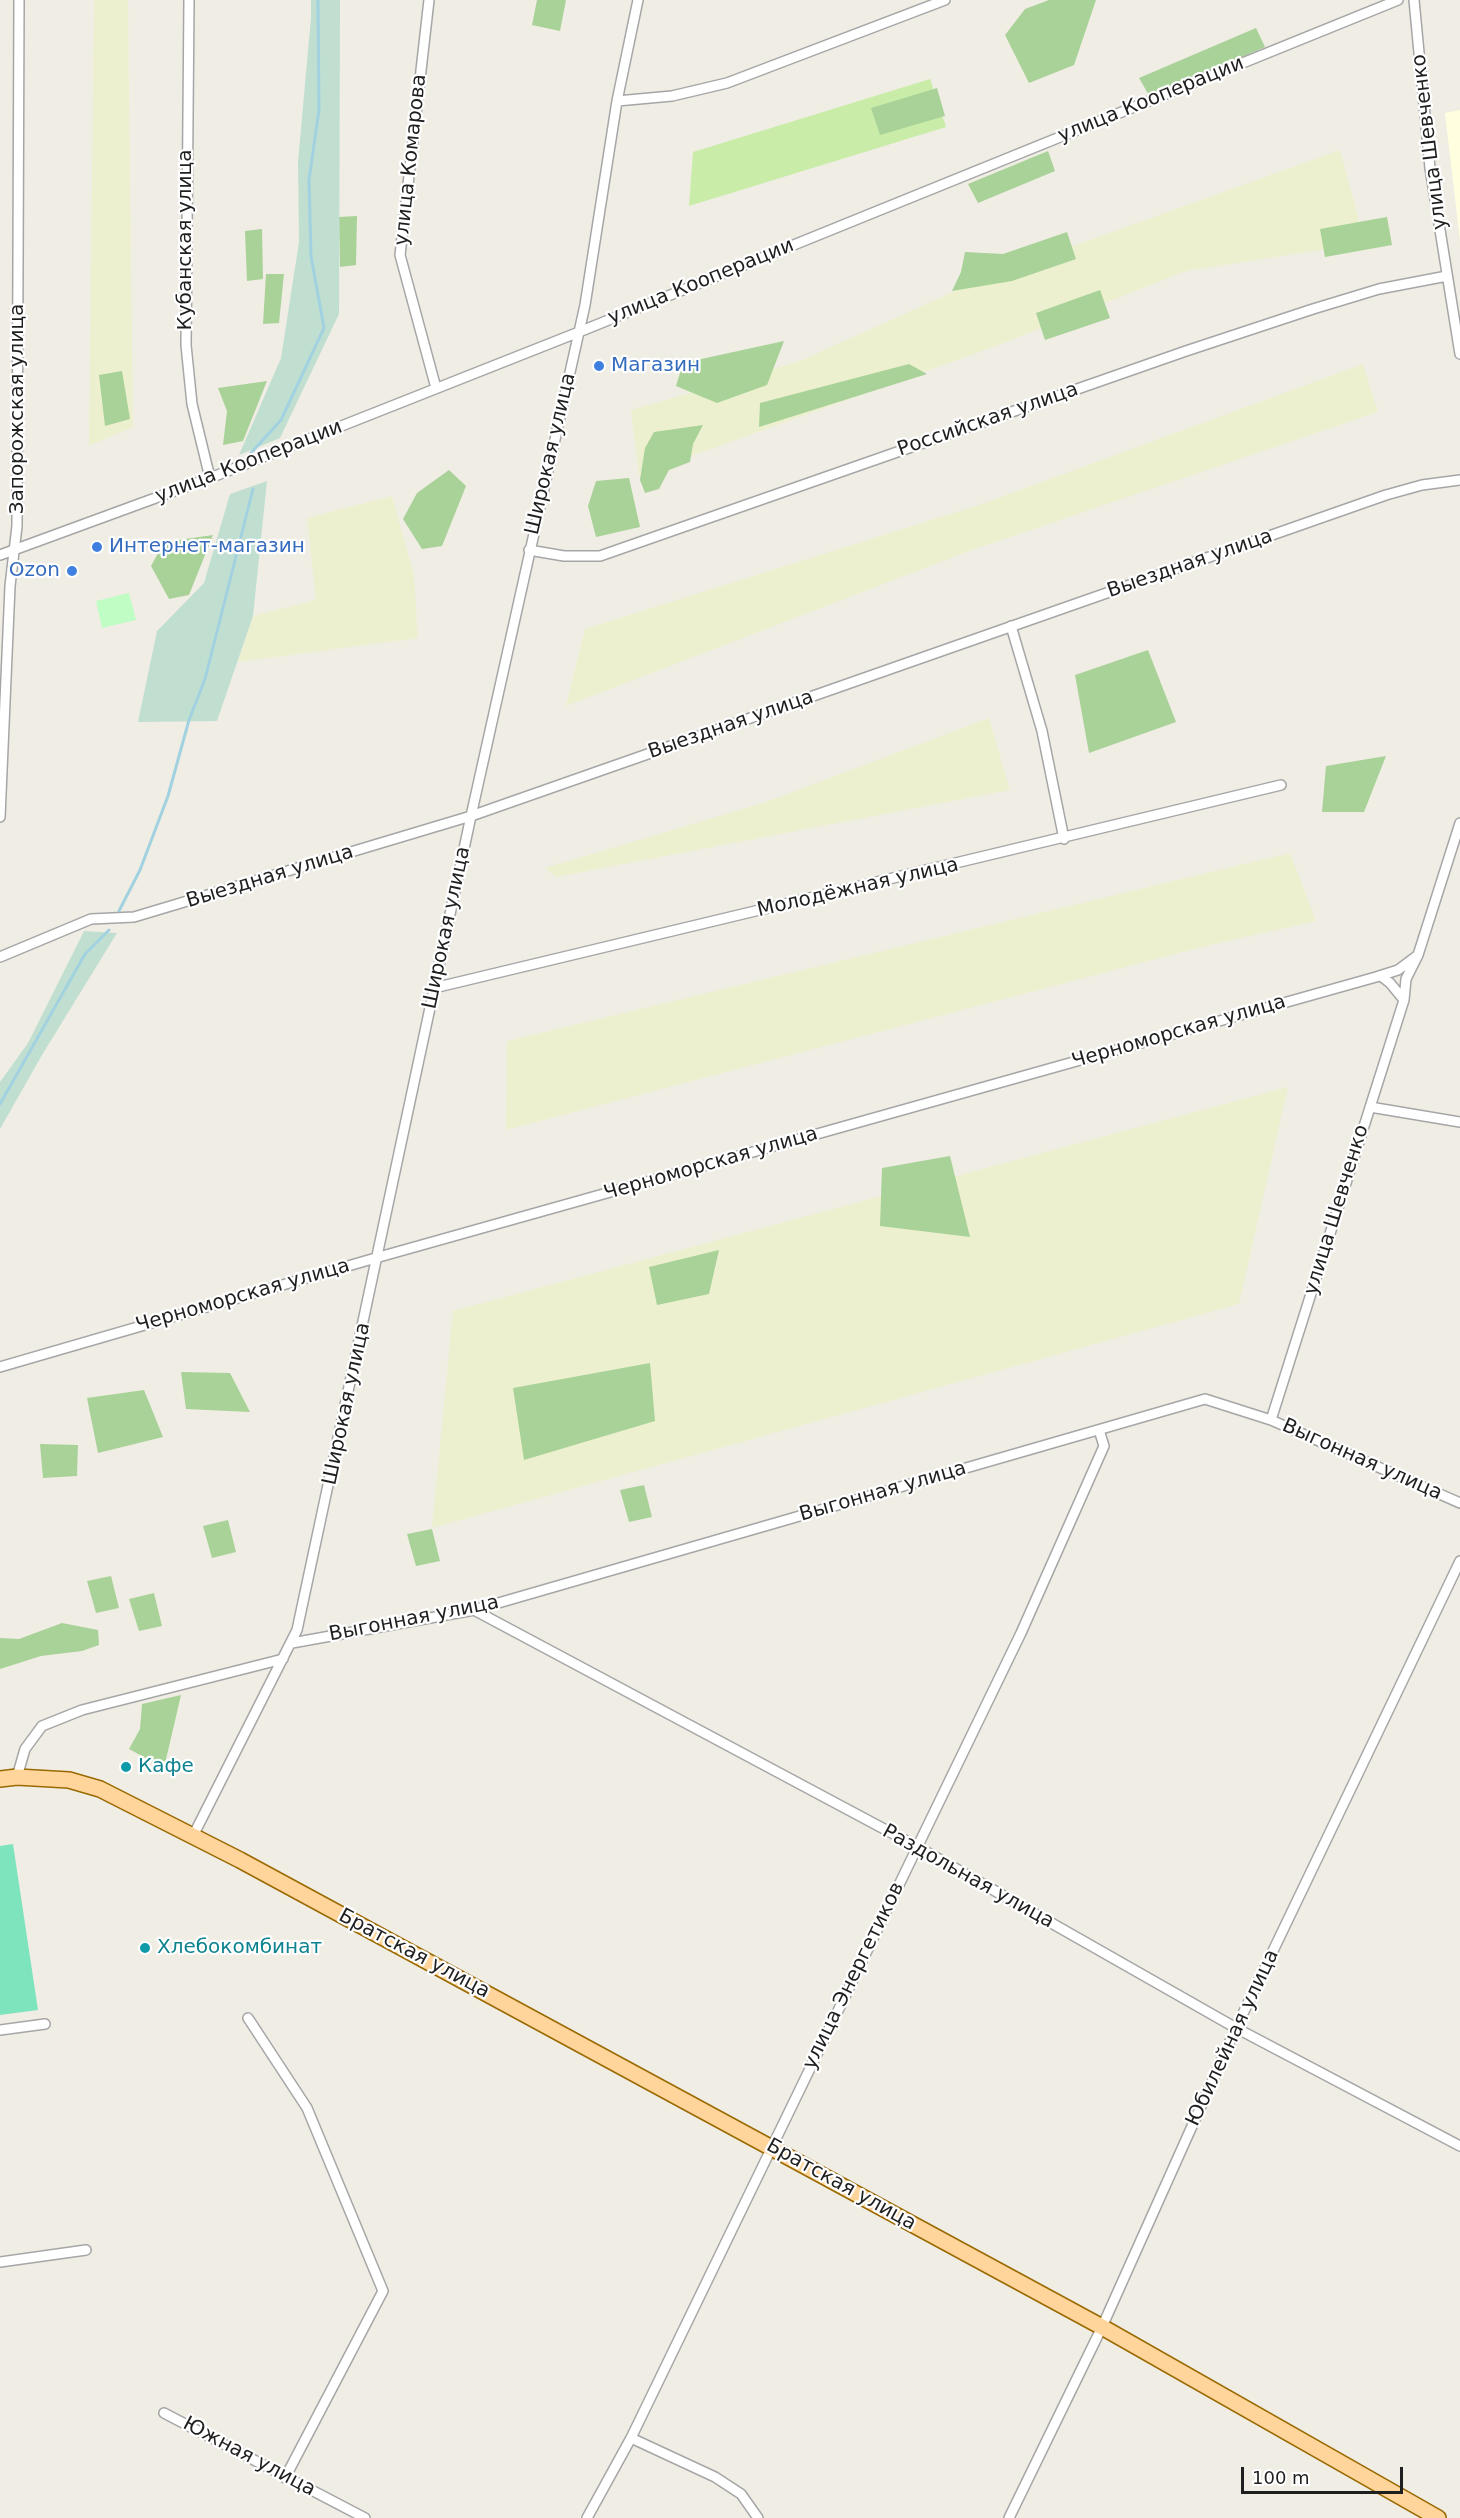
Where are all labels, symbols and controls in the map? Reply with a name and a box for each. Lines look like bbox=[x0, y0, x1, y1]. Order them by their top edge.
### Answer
street label: улица Кооперации bbox=[1055, 52, 1247, 148]
street label: улица Шевченко bbox=[1407, 53, 1453, 231]
street label: улица Комарова bbox=[390, 73, 432, 247]
street label: Кубанская улица bbox=[174, 150, 198, 330]
street label: улица Кооперации bbox=[605, 234, 797, 330]
street label: Запорожская улица bbox=[6, 304, 30, 514]
place label: Магазин bbox=[611, 354, 700, 378]
marker: Магазин bbox=[592, 359, 606, 373]
street label: Широкая улица bbox=[521, 371, 581, 537]
street label: Российская улица bbox=[895, 378, 1081, 462]
street label: улица Кооперации bbox=[152, 415, 346, 509]
street label: Выездная улица bbox=[1104, 524, 1276, 604]
place label: Интернет-магазин bbox=[109, 535, 305, 559]
marker: Интернет-магазин bbox=[90, 540, 104, 554]
place label: Ozon bbox=[9, 559, 60, 583]
marker: Ozon bbox=[65, 564, 79, 578]
street label: Выездная улица bbox=[645, 685, 817, 765]
street label: Выездная улица bbox=[184, 840, 356, 914]
street label: Широкая улица bbox=[418, 845, 476, 1011]
street label: Молодёжная улица bbox=[755, 853, 961, 923]
street label: Черноморская улица bbox=[1069, 990, 1289, 1074]
street label: Черноморская улица bbox=[601, 1122, 821, 1206]
street label: улица Шевченко bbox=[1300, 1122, 1374, 1298]
street label: Черноморская улица bbox=[133, 1254, 353, 1338]
street label: Широкая улица bbox=[318, 1321, 376, 1487]
street label: Выгонная улица bbox=[1278, 1414, 1446, 1506]
street label: Выгонная улица bbox=[797, 1457, 969, 1527]
street label: Выгонная улица bbox=[327, 1591, 501, 1647]
place label: Кафе bbox=[138, 1755, 194, 1779]
marker: Кафе bbox=[119, 1760, 133, 1774]
street label: Раздольная улица bbox=[878, 1820, 1058, 1934]
street label: улица Энергетиков bbox=[798, 1878, 910, 2074]
street label: Братская улица bbox=[334, 1904, 494, 2004]
place label: Хлебокомбинат bbox=[157, 1936, 322, 1960]
marker: Хлебокомбинат bbox=[138, 1941, 152, 1955]
street label: Юбилейная улица bbox=[1182, 1946, 1284, 2130]
street label: Братская улица bbox=[762, 2134, 920, 2236]
street label: Южная улица bbox=[179, 2412, 319, 2502]
scale bar bbox=[1244, 2455, 1406, 2493]
text: 100 m bbox=[1252, 2467, 1310, 2488]

